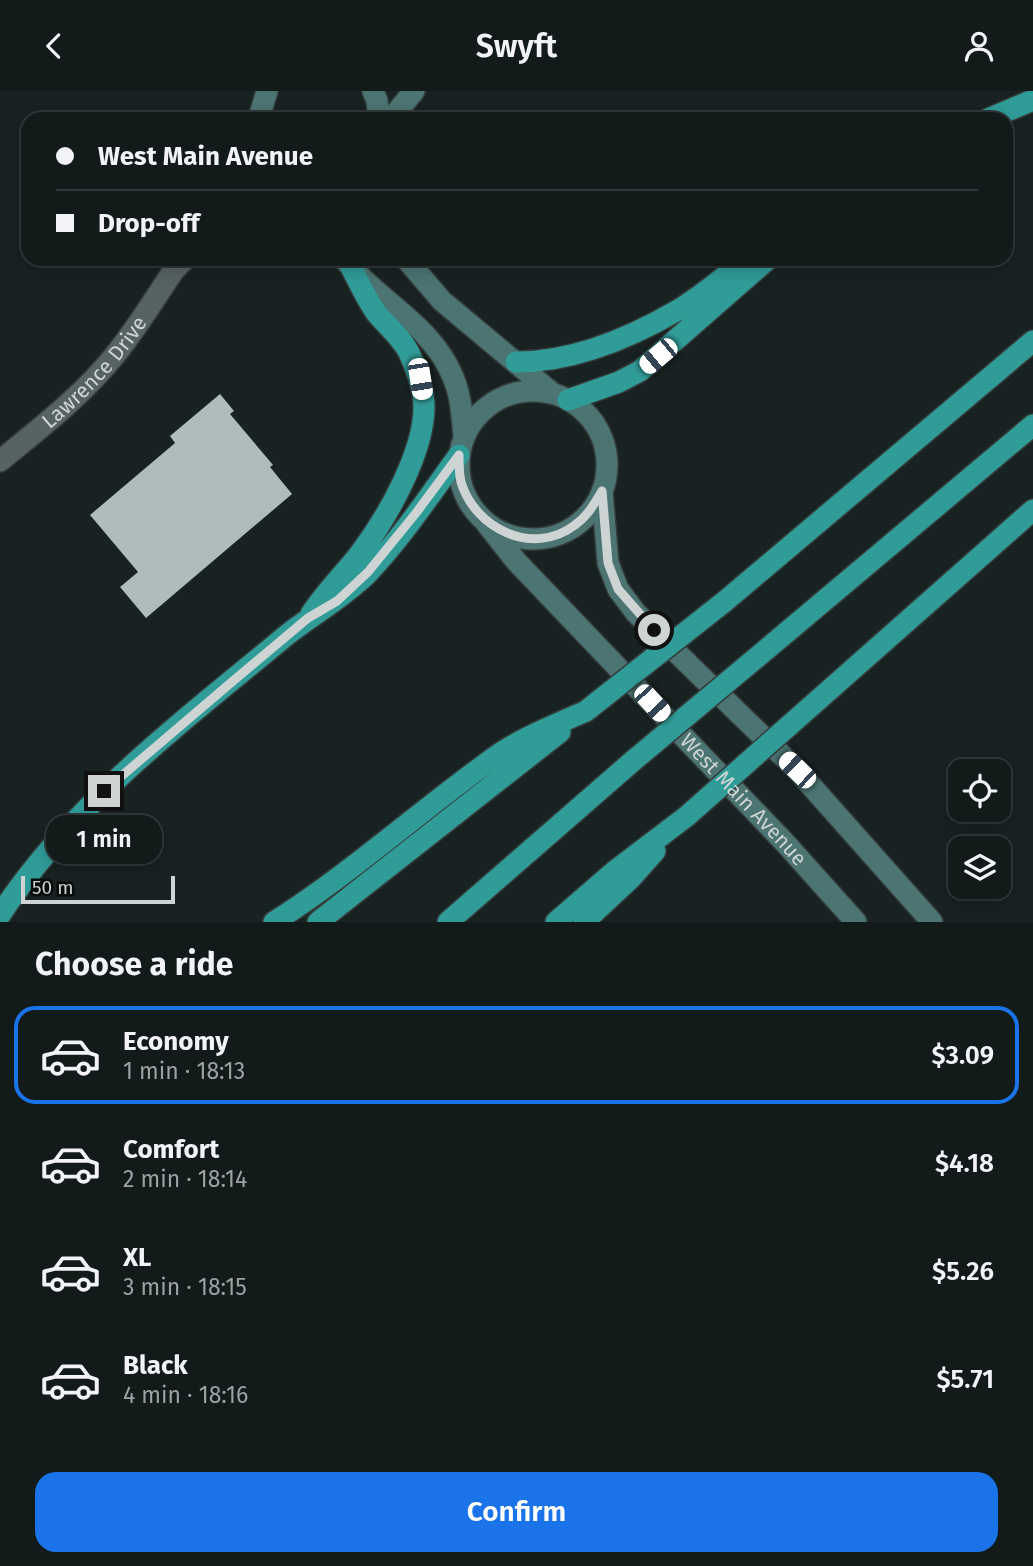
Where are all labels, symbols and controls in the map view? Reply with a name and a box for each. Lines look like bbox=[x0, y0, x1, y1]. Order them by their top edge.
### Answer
icon: back bbox=[35, 27, 73, 65]
text: Swyft bbox=[476, 27, 557, 65]
icon: person bbox=[960, 27, 998, 65]
text: West Main Avenue bbox=[98, 141, 313, 172]
text: Drop-off bbox=[98, 208, 200, 239]
street label: Lawrence Drive bbox=[36, 311, 153, 434]
car bbox=[636, 334, 681, 378]
car bbox=[407, 357, 434, 401]
route start bbox=[638, 614, 670, 646]
car bbox=[630, 680, 675, 726]
street label: West Main Avenue bbox=[674, 728, 812, 871]
car bbox=[775, 748, 820, 792]
map controls bbox=[948, 759, 1011, 899]
button: locate bbox=[948, 759, 1011, 822]
route end bbox=[88, 775, 120, 807]
callout: 1 min bbox=[46, 815, 162, 865]
text: 1 min bbox=[76, 825, 132, 853]
button: layers bbox=[948, 836, 1011, 899]
scale bar bbox=[21, 873, 175, 905]
text: 50 m bbox=[32, 876, 73, 899]
text: Choose a ride bbox=[35, 945, 233, 983]
icon: car bbox=[39, 1024, 102, 1087]
text: Economy bbox=[123, 1026, 229, 1057]
text: $3.09 bbox=[931, 1040, 994, 1071]
text: 1 min · 18:13 bbox=[123, 1057, 245, 1085]
icon: car bbox=[39, 1132, 102, 1195]
text: Comfort bbox=[123, 1134, 219, 1165]
text: $4.18 bbox=[935, 1148, 994, 1179]
text: 2 min · 18:14 bbox=[123, 1165, 247, 1193]
icon: car bbox=[39, 1240, 102, 1303]
text: XL bbox=[123, 1242, 151, 1273]
text: $5.26 bbox=[932, 1256, 994, 1287]
text: 3 min · 18:15 bbox=[123, 1273, 247, 1301]
icon: car bbox=[39, 1348, 102, 1411]
text: Black bbox=[123, 1350, 188, 1381]
text: $5.71 bbox=[936, 1364, 994, 1395]
text: 4 min · 18:16 bbox=[123, 1381, 248, 1409]
button: Confirm bbox=[35, 1472, 998, 1552]

